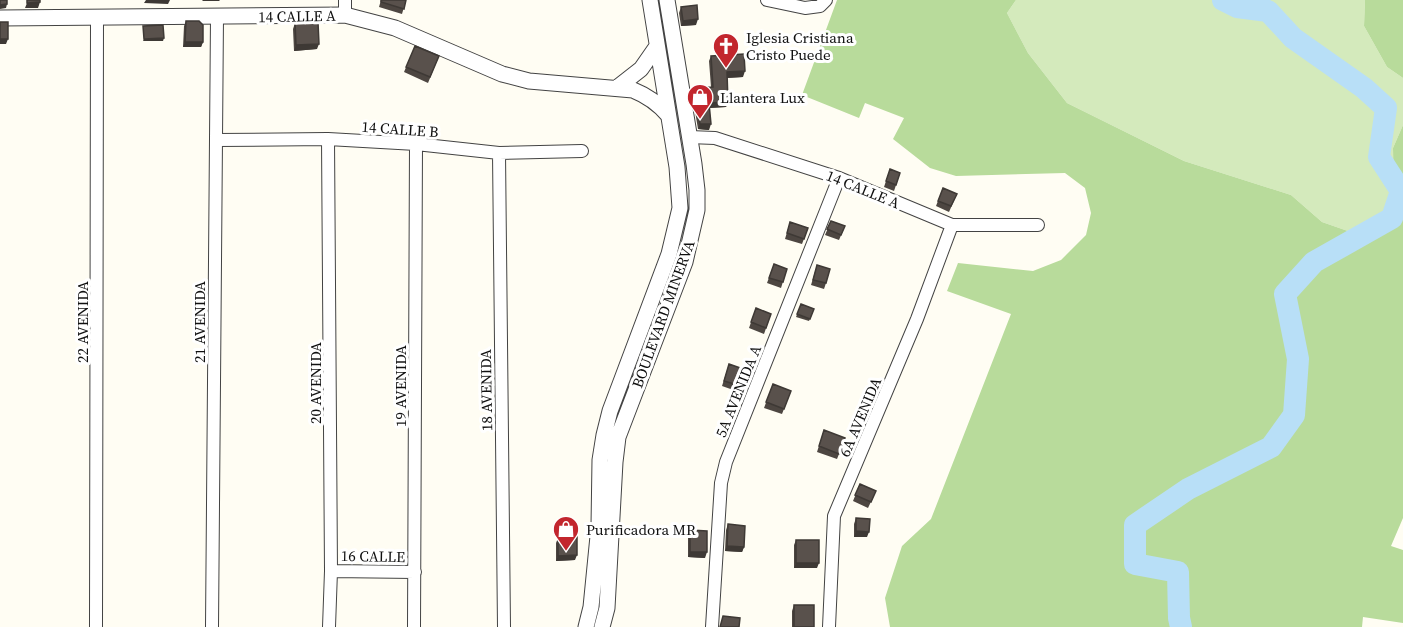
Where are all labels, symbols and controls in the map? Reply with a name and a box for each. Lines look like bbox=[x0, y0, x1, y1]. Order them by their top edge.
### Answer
street label: 14 CALLE A bbox=[258, 5, 336, 27]
place label: Iglesia Cristiana Cristo Puede bbox=[746, 27, 854, 65]
church icon: Iglesia Cristiana Cristo Puede bbox=[711, 31, 741, 69]
shop icon: Llantera Lux bbox=[685, 82, 715, 120]
place label: Llantera Lux bbox=[720, 87, 805, 108]
street label: 14 CALLE B bbox=[361, 116, 439, 142]
street label: 14 CALLE A bbox=[823, 165, 903, 213]
street label: BOULEVARD MINERVA bbox=[626, 237, 700, 391]
street label: 22 AVENIDA bbox=[72, 281, 93, 363]
street label: 21 AVENIDA bbox=[189, 281, 210, 363]
street label: 20 AVENIDA bbox=[305, 342, 326, 424]
street label: 5A AVENIDA A bbox=[710, 342, 766, 440]
street label: 19 AVENIDA bbox=[390, 345, 411, 427]
street label: 18 AVENIDA bbox=[475, 349, 497, 431]
street label: 6A AVENIDA bbox=[834, 374, 886, 460]
shop icon: Purificadora MR bbox=[551, 514, 581, 552]
place label: Purificadora MR bbox=[586, 519, 696, 540]
street label: 16 CALLE bbox=[341, 545, 405, 567]

